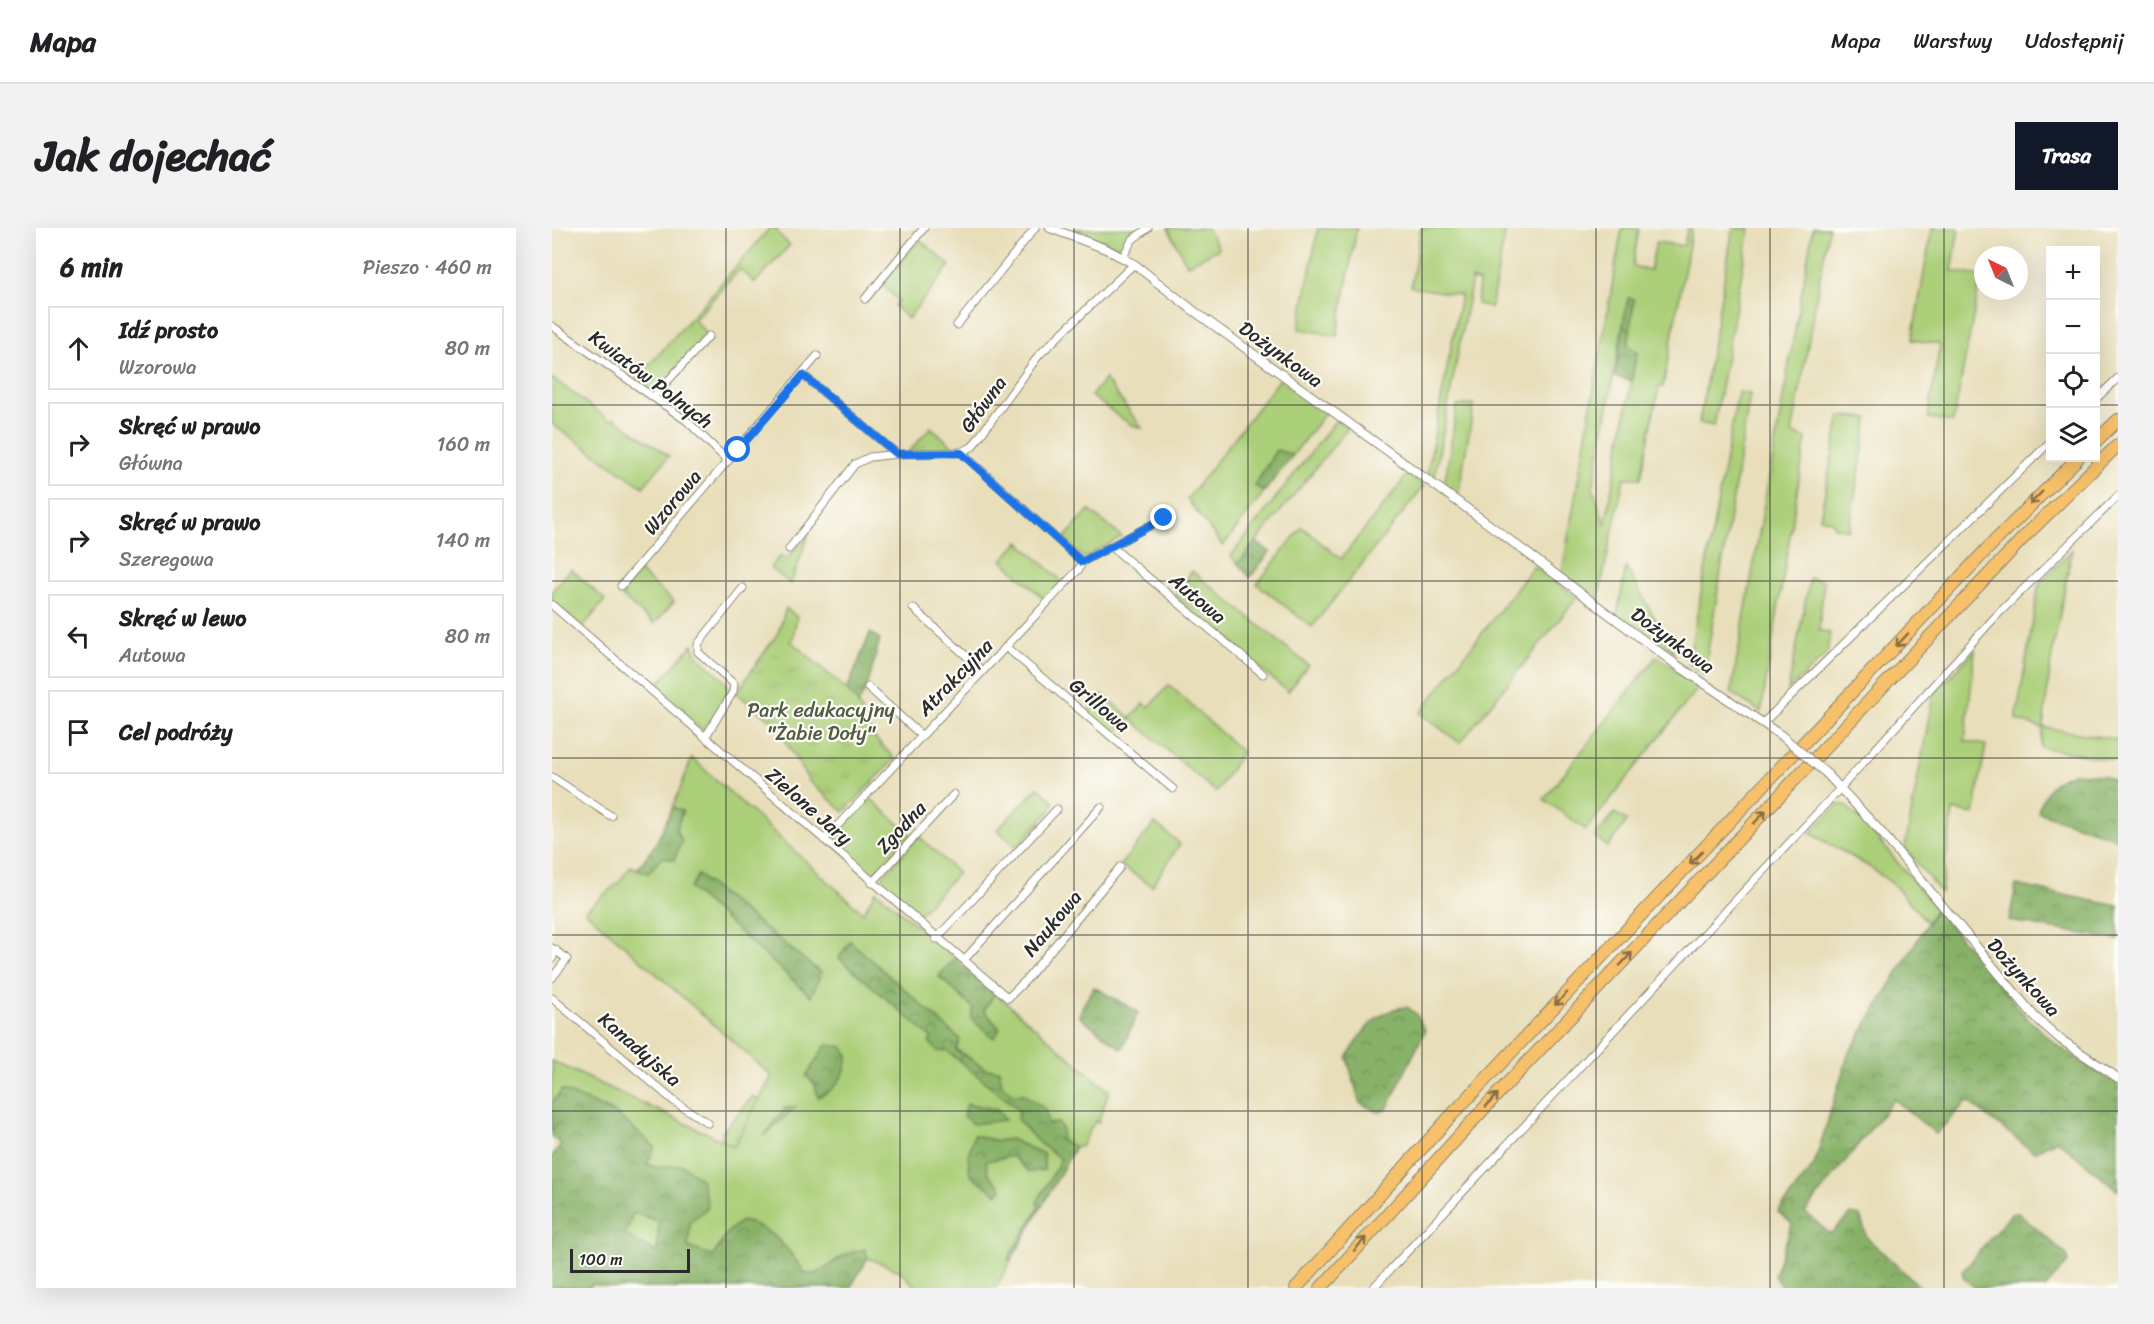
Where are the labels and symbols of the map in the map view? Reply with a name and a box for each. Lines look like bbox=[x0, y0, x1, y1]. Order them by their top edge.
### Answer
north arrow bbox=[1974, 246, 2028, 300]
street label: Dożynkowa bbox=[1231, 312, 1330, 397]
street label: Kwiatów Polnych bbox=[581, 321, 721, 438]
street label: Główna bbox=[950, 368, 1016, 440]
route start bbox=[724, 436, 750, 462]
street label: Wzorowa bbox=[634, 461, 711, 543]
one-way arrow bbox=[2029, 491, 2044, 506]
route end bbox=[1150, 504, 1176, 530]
street label: Autowa bbox=[1160, 563, 1234, 633]
street label: Dożynkowa bbox=[1623, 598, 1722, 683]
street label: Atrakcyjna bbox=[908, 629, 1003, 725]
one-way arrow bbox=[1895, 632, 1909, 647]
street label: Grillowa bbox=[1061, 669, 1138, 742]
park label: Park edukacyjny "Żabie Doły" bbox=[747, 693, 896, 751]
street label: Zielone Jary bbox=[757, 758, 861, 855]
street label: Zgodna bbox=[867, 792, 936, 862]
one-way arrow bbox=[1753, 810, 1767, 825]
one-way arrow bbox=[1689, 850, 1703, 865]
street label: Naukowa bbox=[1014, 882, 1091, 965]
street label: Dożynkowa bbox=[1978, 929, 2069, 1025]
one-way arrow bbox=[1618, 951, 1633, 966]
one-way arrow bbox=[1555, 991, 1569, 1006]
street label: Kanadyjska bbox=[590, 1003, 689, 1096]
one-way arrow bbox=[1484, 1093, 1498, 1108]
one-way arrow bbox=[1353, 1237, 1367, 1252]
scale bar bbox=[570, 1246, 690, 1274]

